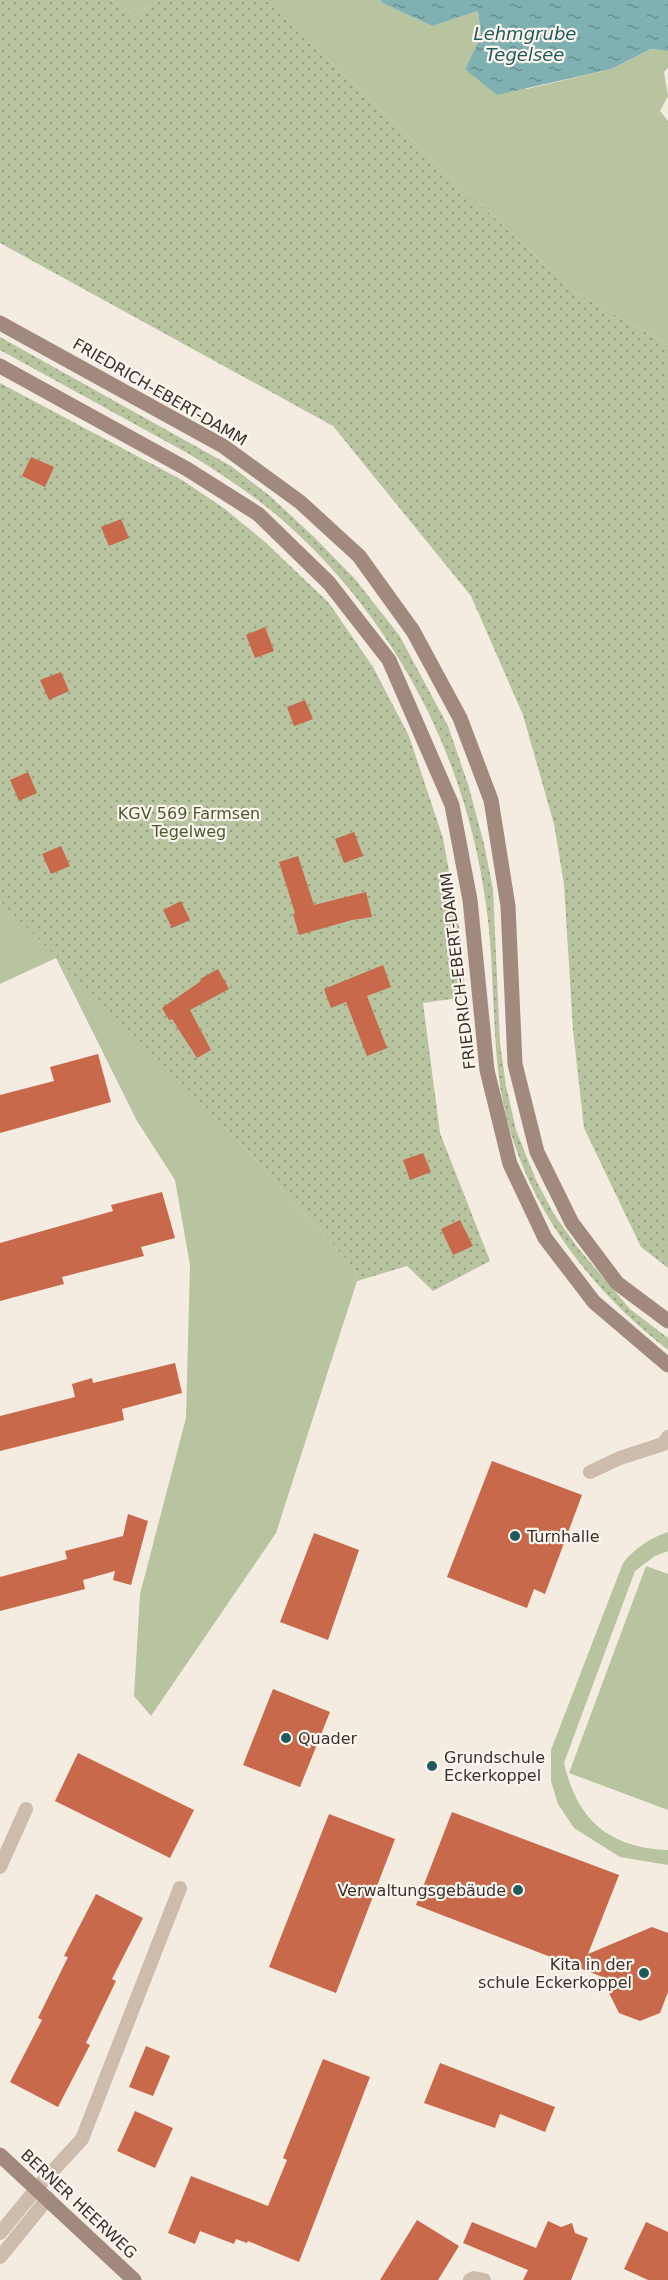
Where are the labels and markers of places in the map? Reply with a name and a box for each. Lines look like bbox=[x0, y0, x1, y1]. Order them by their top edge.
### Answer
place label: Turnhalle bbox=[526, 1527, 600, 1546]
marker: Turnhalle bbox=[508, 1529, 522, 1543]
place label: Quader bbox=[298, 1729, 358, 1748]
marker: Quader bbox=[279, 1731, 293, 1745]
place label: Grundschule Eckerkoppel bbox=[444, 1748, 545, 1785]
marker: Grundschule Eckerkoppel bbox=[425, 1759, 439, 1773]
place label: Verwaltungsgebäude bbox=[337, 1881, 506, 1900]
marker: Verwaltungsgebäude bbox=[511, 1883, 525, 1897]
place label: Kita in der schule Eckerkoppel bbox=[478, 1955, 632, 1992]
marker: Kita in der schule Eckerkoppel bbox=[637, 1966, 651, 1980]

